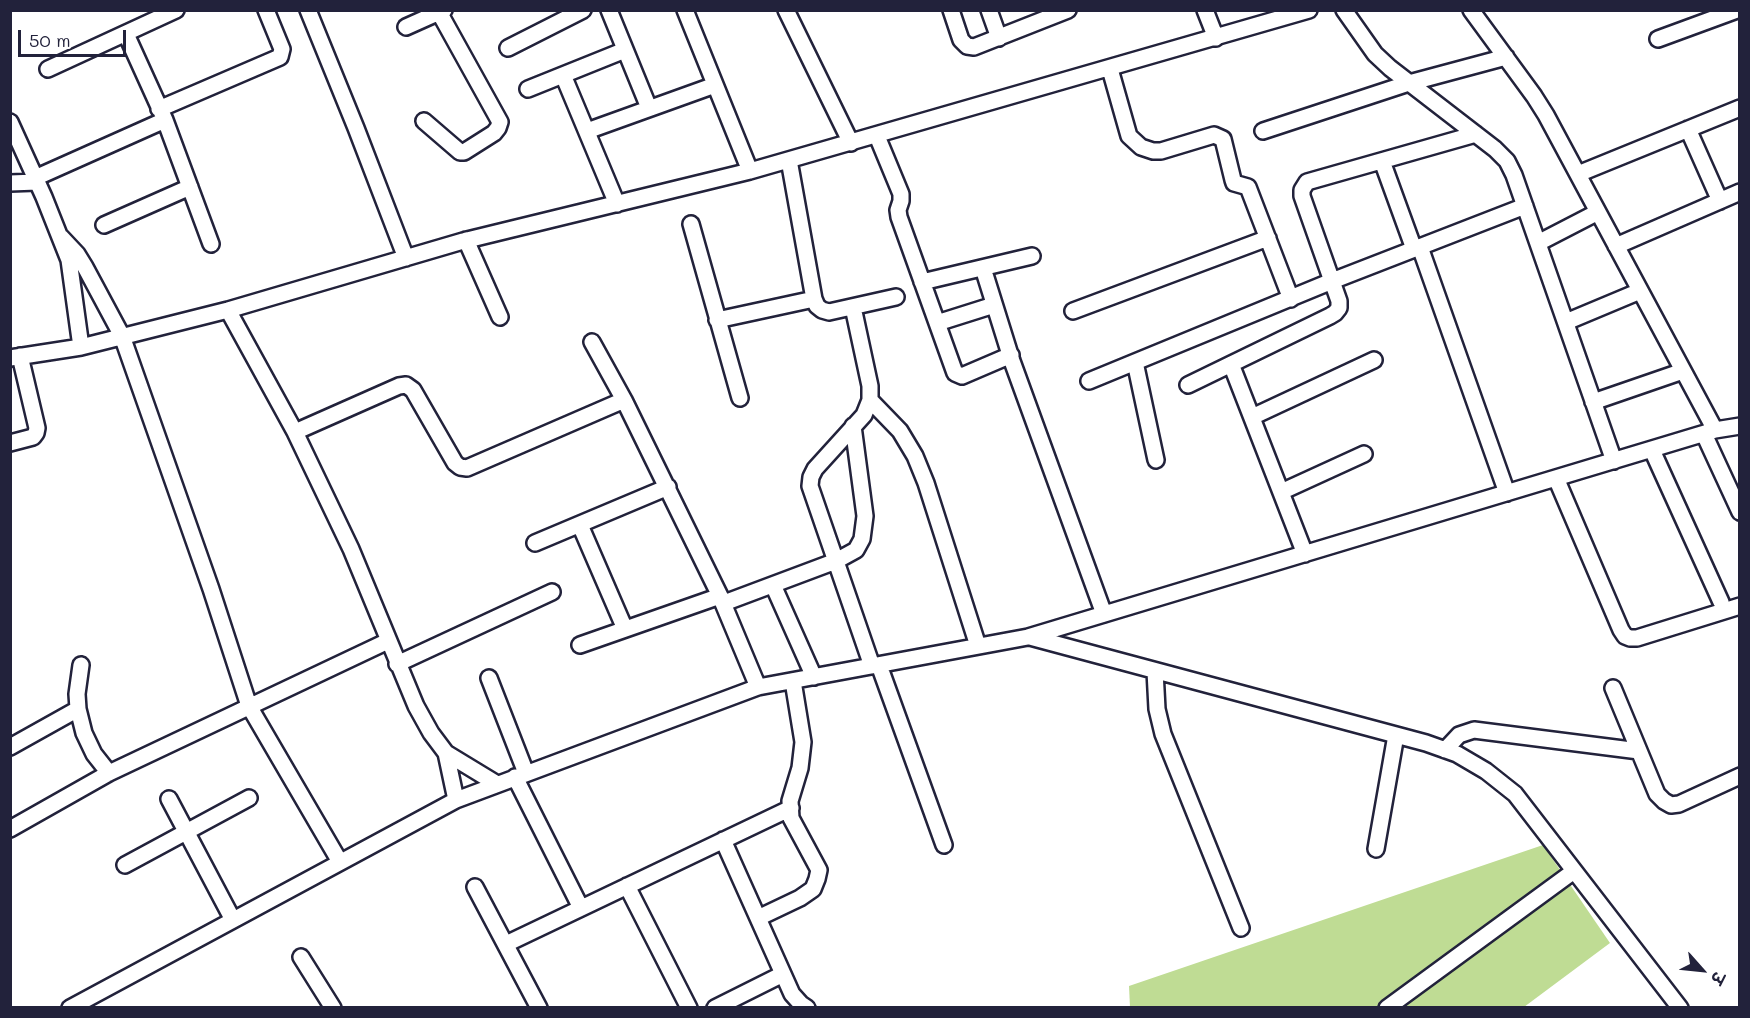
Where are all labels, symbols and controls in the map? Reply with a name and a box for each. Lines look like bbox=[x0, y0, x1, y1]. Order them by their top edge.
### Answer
scale bar bbox=[21, 18, 129, 56]
text: 50 m bbox=[29, 28, 71, 52]
north arrow bbox=[1672, 940, 1732, 1000]
text: उ bbox=[1707, 969, 1730, 988]

